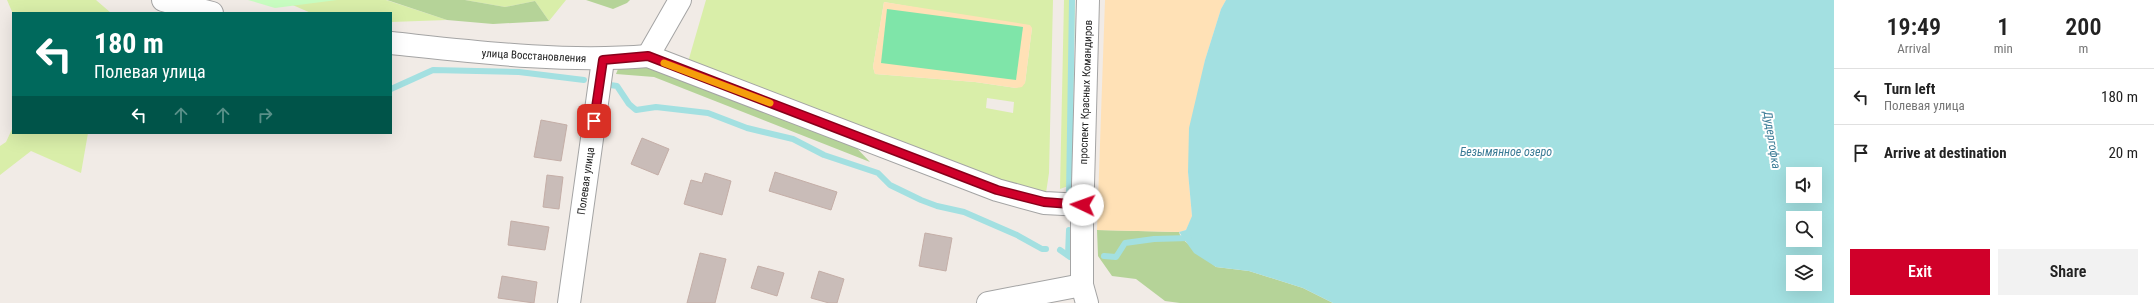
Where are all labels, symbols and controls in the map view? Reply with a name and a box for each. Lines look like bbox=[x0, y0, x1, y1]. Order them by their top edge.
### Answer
text: 19:49 bbox=[1887, 13, 1941, 41]
text: 1 bbox=[1997, 13, 2009, 41]
text: 200 bbox=[2065, 13, 2101, 41]
street label: проспект Красных Командиров bbox=[1077, 20, 1095, 164]
text: 180 m bbox=[94, 27, 164, 60]
icon: left bbox=[28, 28, 80, 80]
text: Arrival bbox=[1897, 41, 1930, 56]
text: min bbox=[1994, 41, 2013, 56]
text: m bbox=[2078, 41, 2088, 56]
street label: улица Восстановления bbox=[481, 47, 587, 65]
text: Полевая улица bbox=[94, 61, 206, 82]
text: Turn left bbox=[1884, 80, 1935, 98]
icon: left bbox=[1850, 86, 1872, 108]
text: 180 m bbox=[2101, 88, 2138, 106]
text: Полевая улица bbox=[1884, 98, 1965, 113]
icon: left bbox=[128, 104, 150, 126]
icon: ahead bbox=[170, 104, 192, 126]
icon: ahead bbox=[212, 104, 234, 126]
icon: right bbox=[254, 104, 276, 126]
pin bbox=[577, 104, 611, 138]
water label: Дудергофка bbox=[1760, 109, 1783, 170]
icon: arrive bbox=[583, 110, 605, 132]
icon: arrive bbox=[1850, 142, 1872, 164]
text: Arrive at destination bbox=[1884, 144, 2007, 162]
text: 20 m bbox=[2108, 144, 2138, 162]
water label: Безымянное озеро bbox=[1460, 145, 1552, 159]
street label: Полевая улица bbox=[575, 146, 597, 216]
map controls bbox=[1786, 167, 1822, 291]
button: sound bbox=[1786, 167, 1822, 203]
position arrow bbox=[1062, 184, 1104, 226]
button: search bbox=[1786, 211, 1822, 247]
button: Exit bbox=[1850, 249, 1990, 295]
button: Share bbox=[1998, 249, 2138, 295]
button: layers bbox=[1786, 255, 1822, 291]

